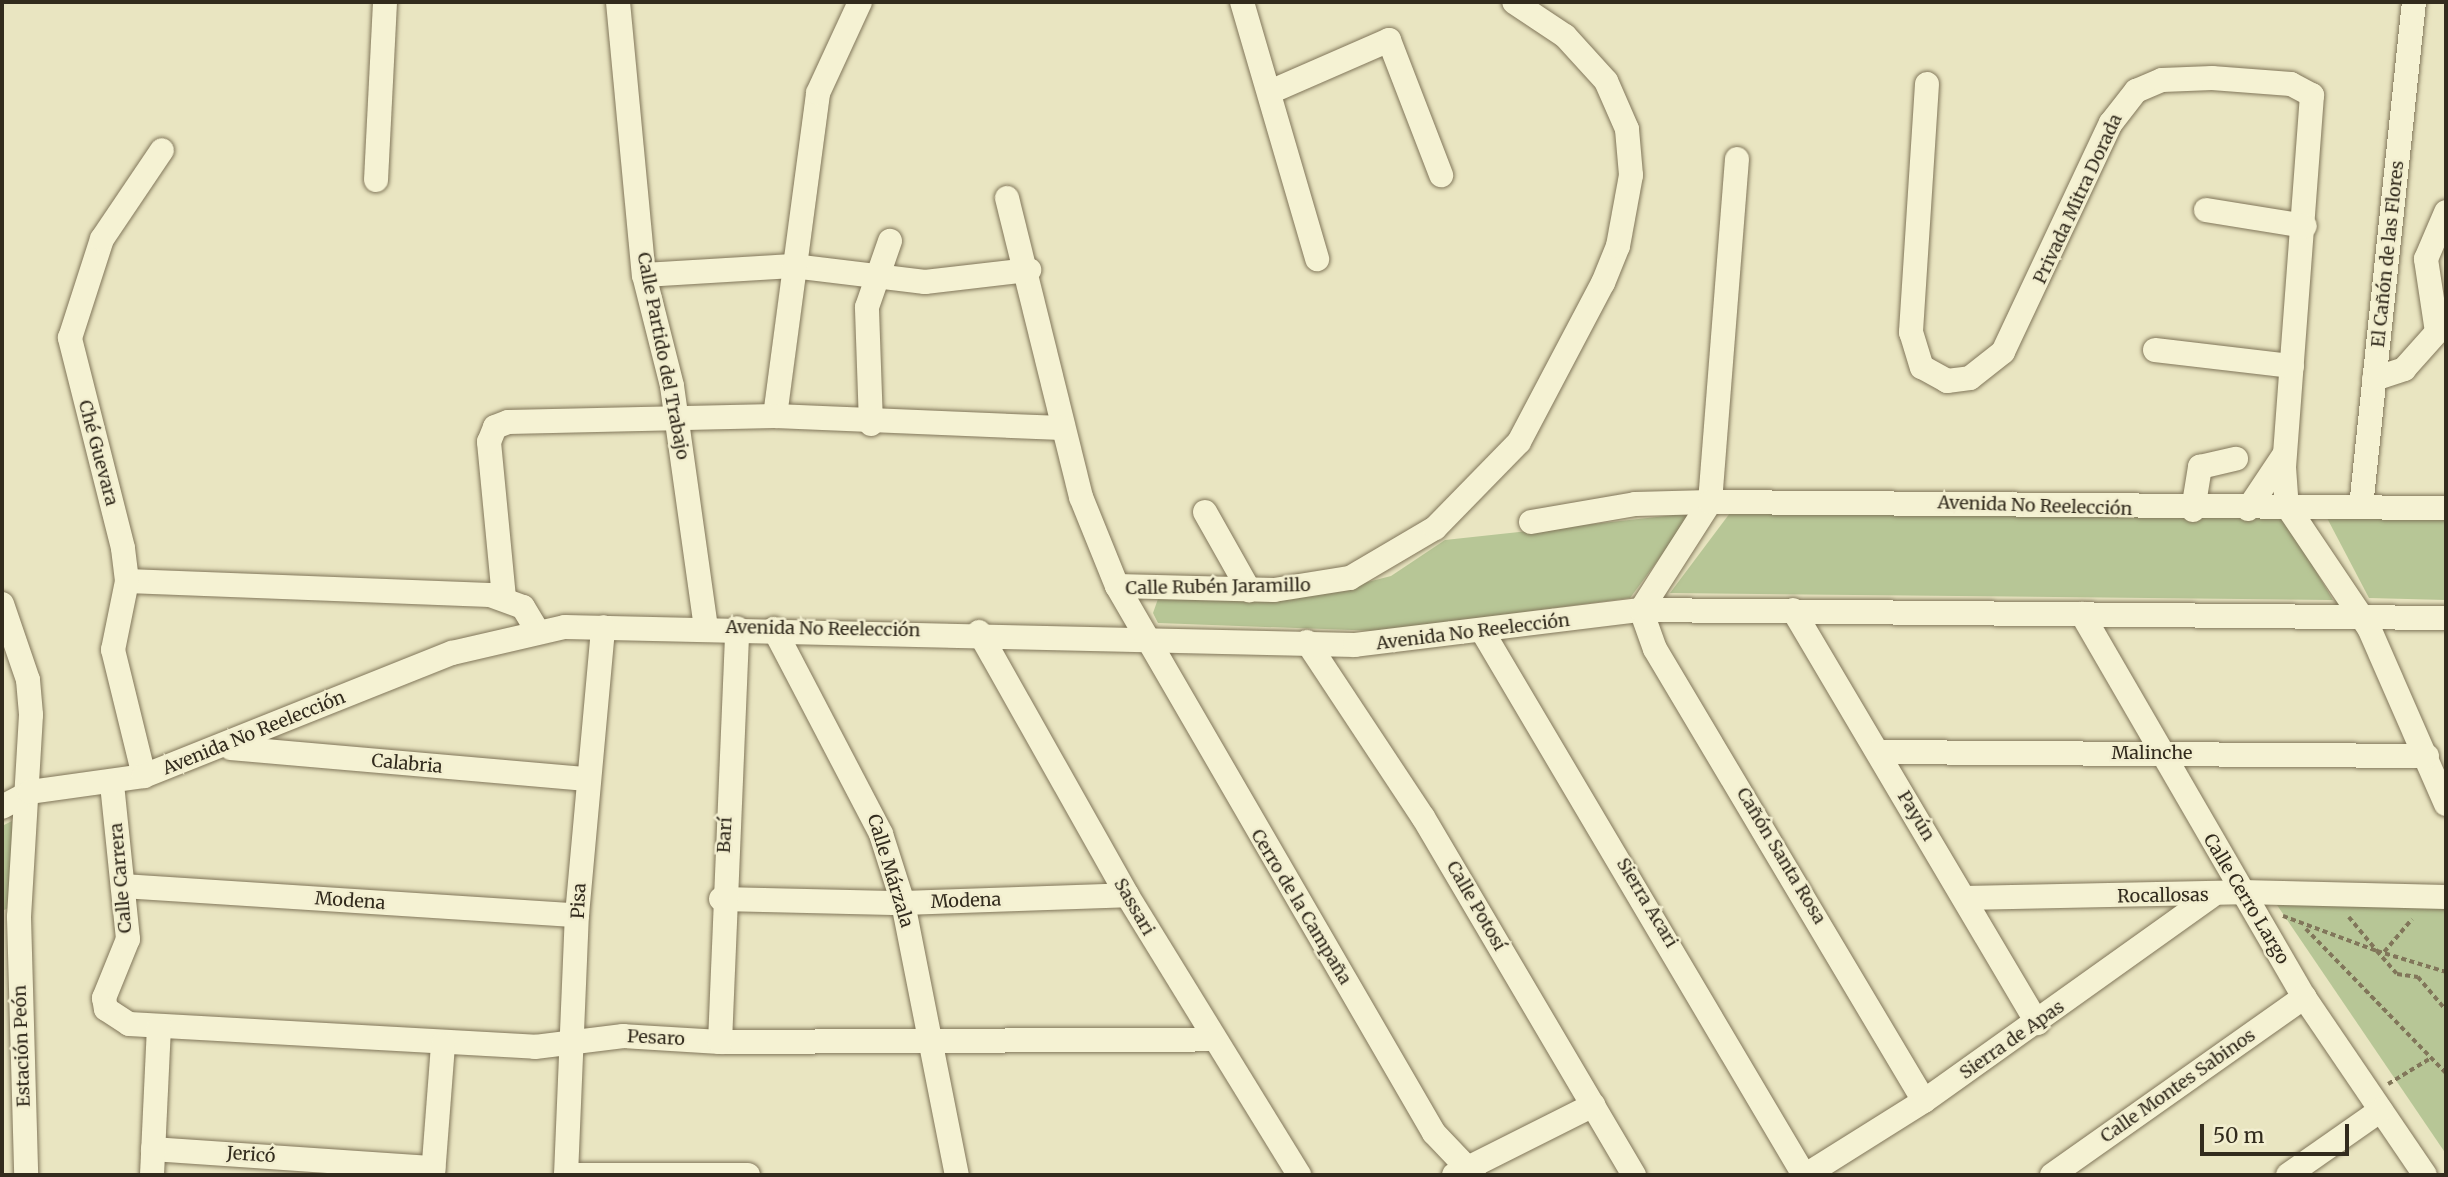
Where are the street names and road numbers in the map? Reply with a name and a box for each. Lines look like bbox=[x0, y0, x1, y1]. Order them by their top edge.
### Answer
street label: Privada Mitra Dorada bbox=[2029, 111, 2127, 287]
street label: El Cañón de las Flores bbox=[2367, 160, 2409, 348]
street label: Calle Partido del Trabajo bbox=[632, 251, 694, 461]
street label: Ché Guevara bbox=[74, 398, 122, 508]
street label: Avenida No Reelección bbox=[1937, 492, 2133, 520]
street label: Calle Rubén Jaramillo bbox=[1125, 575, 1311, 599]
street label: Avenida No Reelección bbox=[1375, 609, 1571, 655]
street label: Avenida No Reelección bbox=[725, 616, 921, 642]
street label: Avenida No Reelección bbox=[160, 686, 348, 780]
street label: Malinche bbox=[2111, 742, 2193, 764]
street label: Calabria bbox=[371, 750, 443, 778]
street label: Cañón Santa Rosa bbox=[1732, 784, 1830, 928]
street label: Payún bbox=[1893, 787, 1939, 845]
street label: Calle Márzala bbox=[863, 812, 917, 930]
street label: Barí bbox=[713, 816, 737, 854]
street label: Calle Carrera bbox=[105, 822, 137, 934]
street label: Cerro de la Campaña bbox=[1246, 826, 1356, 988]
street label: Calle Cerro Largo bbox=[2199, 830, 2293, 968]
street label: Sierra Acari bbox=[1612, 854, 1682, 952]
street label: Calle Potosí bbox=[1442, 857, 1510, 955]
street label: Sassari bbox=[1109, 875, 1159, 939]
street label: Pisa bbox=[567, 882, 591, 920]
street label: Rocallosas bbox=[2117, 884, 2209, 908]
street label: Modena bbox=[314, 888, 386, 914]
street label: Modena bbox=[930, 889, 1002, 913]
street label: Estación Peón bbox=[9, 985, 35, 1107]
street label: Sierra de Apas bbox=[1956, 996, 2068, 1084]
street label: Calle Montes Sabinos bbox=[2096, 1024, 2260, 1148]
street label: Pesaro bbox=[627, 1026, 685, 1050]
street label: Jericó bbox=[226, 1143, 276, 1167]

